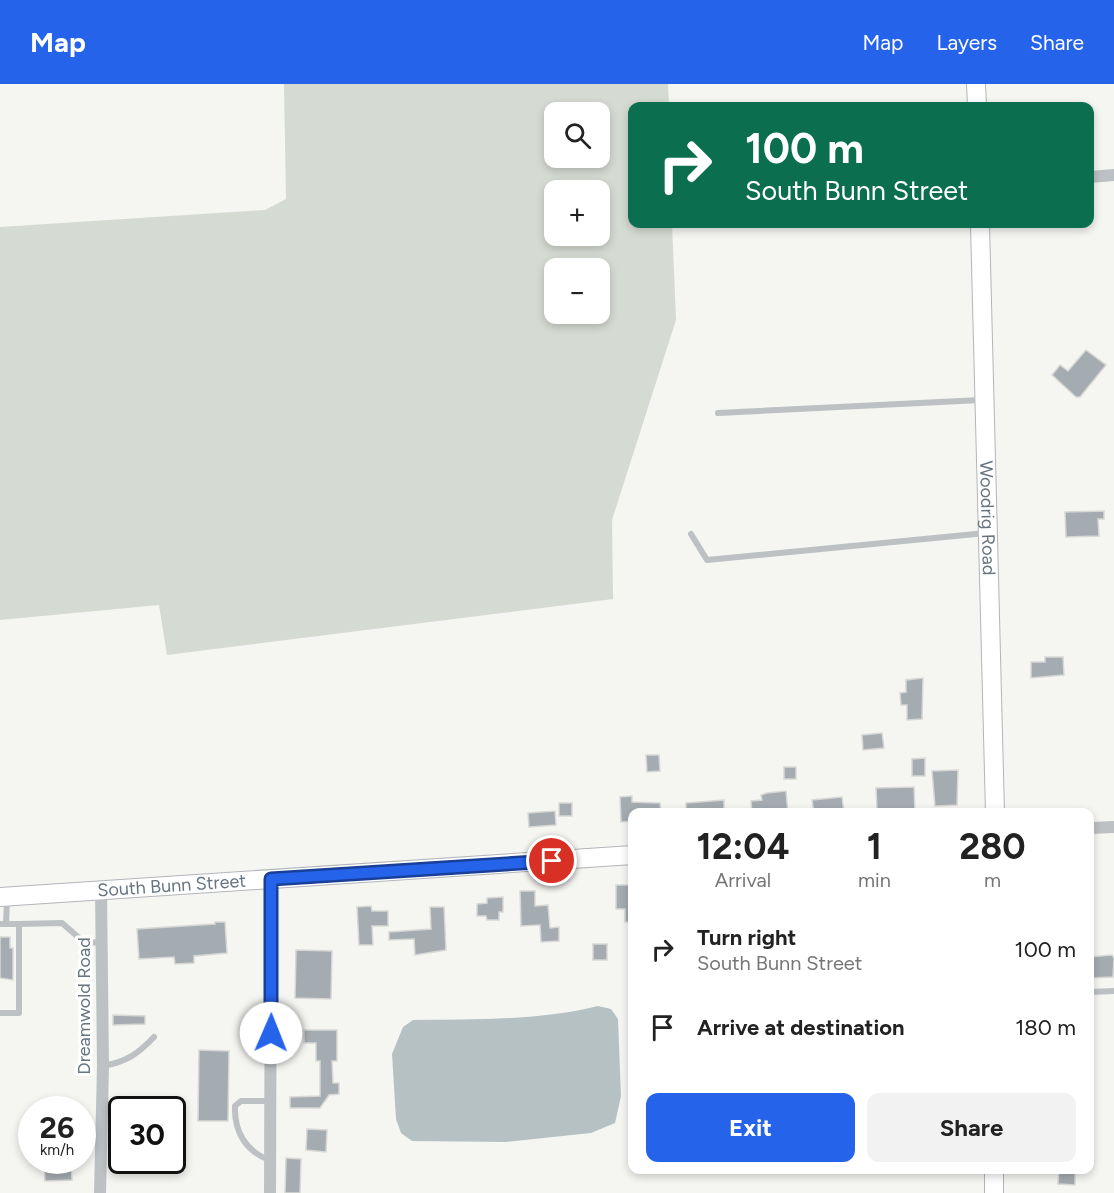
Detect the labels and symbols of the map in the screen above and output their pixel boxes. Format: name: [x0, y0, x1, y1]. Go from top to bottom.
street label: Woodrig Road: [975, 460, 1000, 576]
pin: [526, 835, 577, 886]
street label: South Bunn Street: [97, 870, 247, 902]
street label: Dreamwold Road: [73, 937, 95, 1075]
position arrow: [239, 1001, 303, 1065]
speed limit sign: 30: [108, 1096, 186, 1174]

